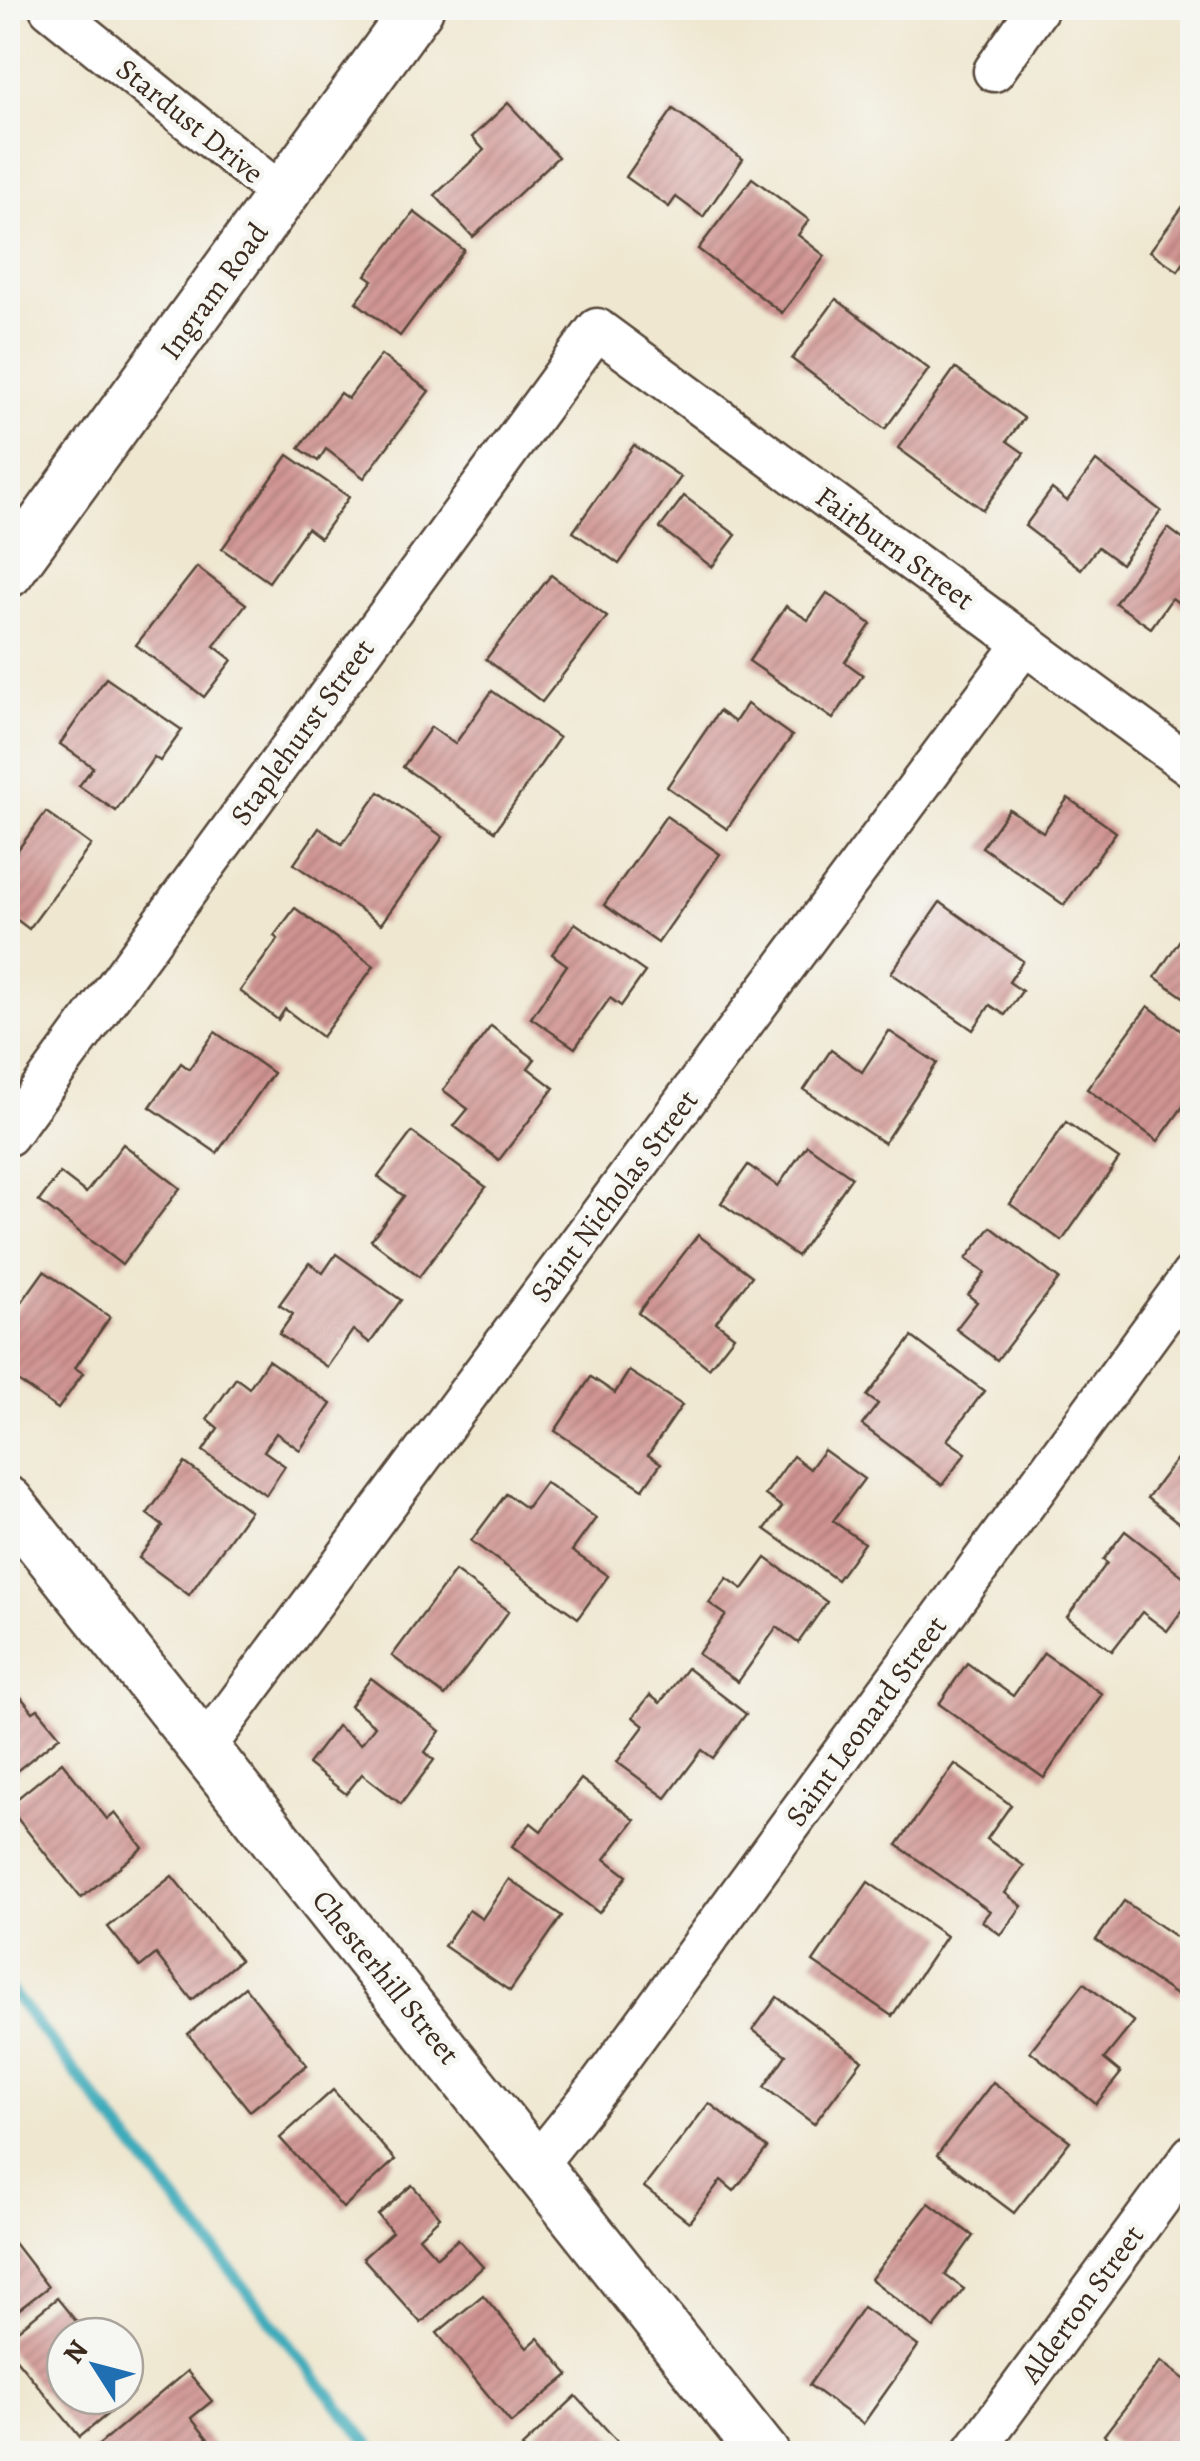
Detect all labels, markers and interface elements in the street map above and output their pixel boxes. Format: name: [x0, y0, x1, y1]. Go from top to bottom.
street label: Stardust Drive: [108, 49, 272, 193]
street label: Ingram Road: [151, 214, 278, 368]
street label: Fairburn Street: [808, 477, 983, 619]
street label: Staplehurst Street: [221, 630, 383, 833]
street label: Saint Nicholas Street: [521, 1081, 707, 1310]
street label: Saint Leonard Street: [776, 1608, 956, 1834]
street label: Chesterhill Street: [303, 1881, 469, 2073]
street label: Alderton Street: [1010, 2217, 1153, 2392]
north arrow: [45, 2316, 145, 2416]
text: N: [54, 2332, 97, 2371]

